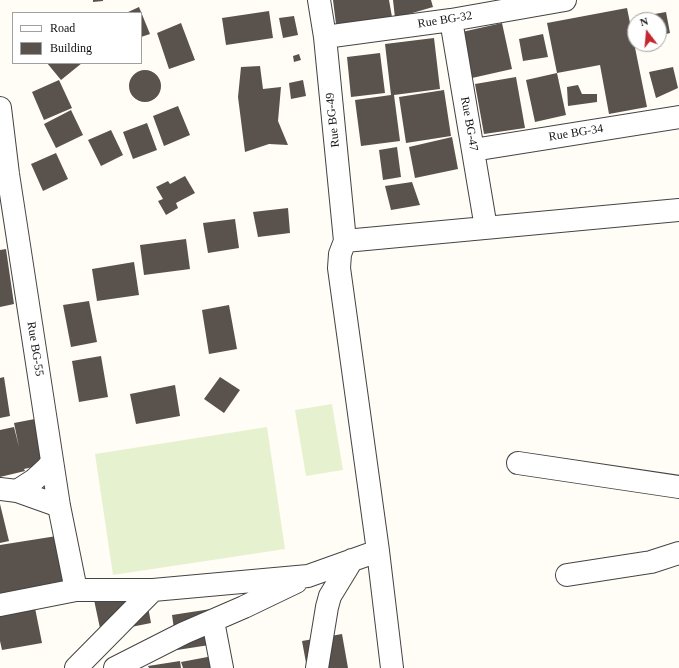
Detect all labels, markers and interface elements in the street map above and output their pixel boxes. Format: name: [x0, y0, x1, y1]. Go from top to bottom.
street label: Rue BG-32: [417, 9, 473, 31]
legend: [12, 12, 142, 64]
north arrow: [627, 12, 667, 52]
text: N: [638, 15, 649, 28]
text: Road: [50, 21, 75, 35]
text: Building: [50, 41, 92, 55]
street label: Rue BG-49: [323, 92, 343, 148]
street label: Rue BG-47: [457, 96, 481, 152]
street label: Rue BG-34: [548, 122, 604, 144]
street label: Rue BG-55: [24, 321, 46, 377]

